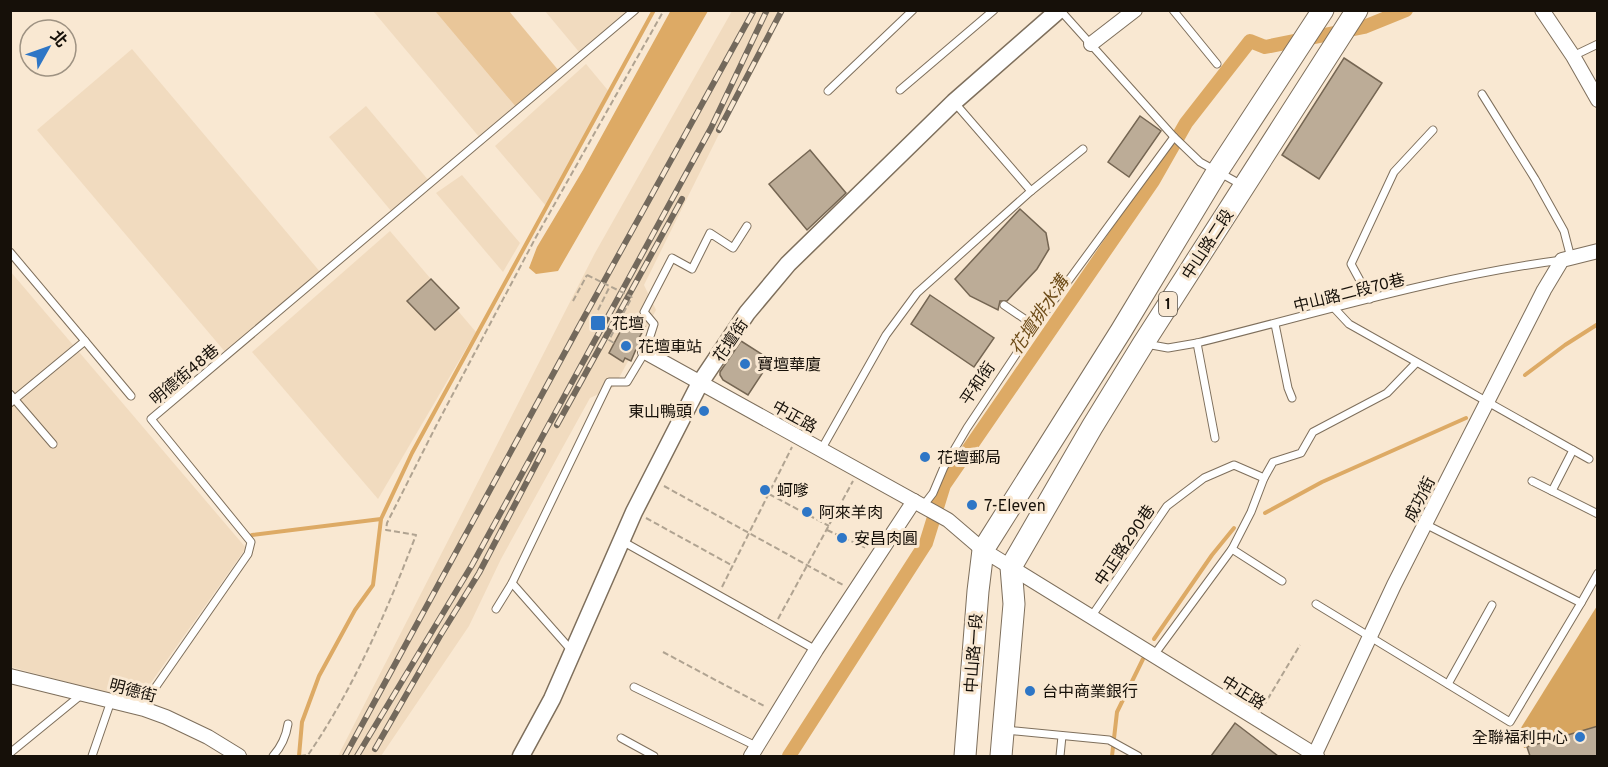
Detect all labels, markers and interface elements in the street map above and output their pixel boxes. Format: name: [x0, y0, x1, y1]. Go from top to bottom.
north arrow: [18, 18, 78, 78]
text: 北: [45, 27, 71, 52]
street label: 中山路二段: [1179, 206, 1239, 284]
water label: 花壇排水溝: [1006, 270, 1077, 360]
street label: 中山路二段70巷: [1292, 270, 1407, 317]
road number: 1: [1159, 292, 1177, 316]
marker: 花壇: [589, 314, 607, 332]
place label: 花壇: [612, 315, 644, 335]
street label: 花壇街: [710, 316, 753, 367]
place label: 花壇車站: [638, 338, 702, 358]
marker: 花壇車站: [619, 339, 633, 353]
street label: 明德街48巷: [147, 341, 224, 410]
place label: 寶壇華廈: [757, 355, 821, 376]
marker: 寶壇華廈: [738, 357, 752, 371]
street label: 平和街: [957, 359, 1000, 410]
street label: 中正路: [768, 397, 820, 438]
place label: 東山鴨頭: [628, 403, 692, 423]
marker: 東山鴨頭: [697, 404, 711, 418]
place label: 花壇郵局: [937, 449, 1001, 469]
marker: 花壇郵局: [918, 450, 932, 464]
street label: 成功街: [1401, 474, 1441, 526]
place label: 蚵嗲: [777, 482, 809, 502]
marker: 蚵嗲: [758, 483, 772, 497]
place label: 7-Eleven: [984, 497, 1046, 517]
marker: 7-Eleven: [965, 498, 979, 512]
street label: 中正路290巷: [1091, 502, 1160, 590]
place label: 阿來羊肉: [819, 504, 883, 524]
marker: 阿來羊肉: [800, 505, 814, 519]
place label: 安昌肉圓: [854, 530, 918, 550]
marker: 安昌肉圓: [835, 531, 849, 545]
street label: 中山路一段: [962, 613, 988, 694]
street label: 中正路: [1217, 672, 1269, 715]
street label: 明德街: [107, 676, 158, 708]
place label: 台中商業銀行: [1042, 683, 1138, 703]
marker: 台中商業銀行: [1023, 684, 1037, 698]
place label: 全聯福利中心: [1472, 729, 1568, 749]
marker: 全聯福利中心: [1573, 730, 1587, 744]

